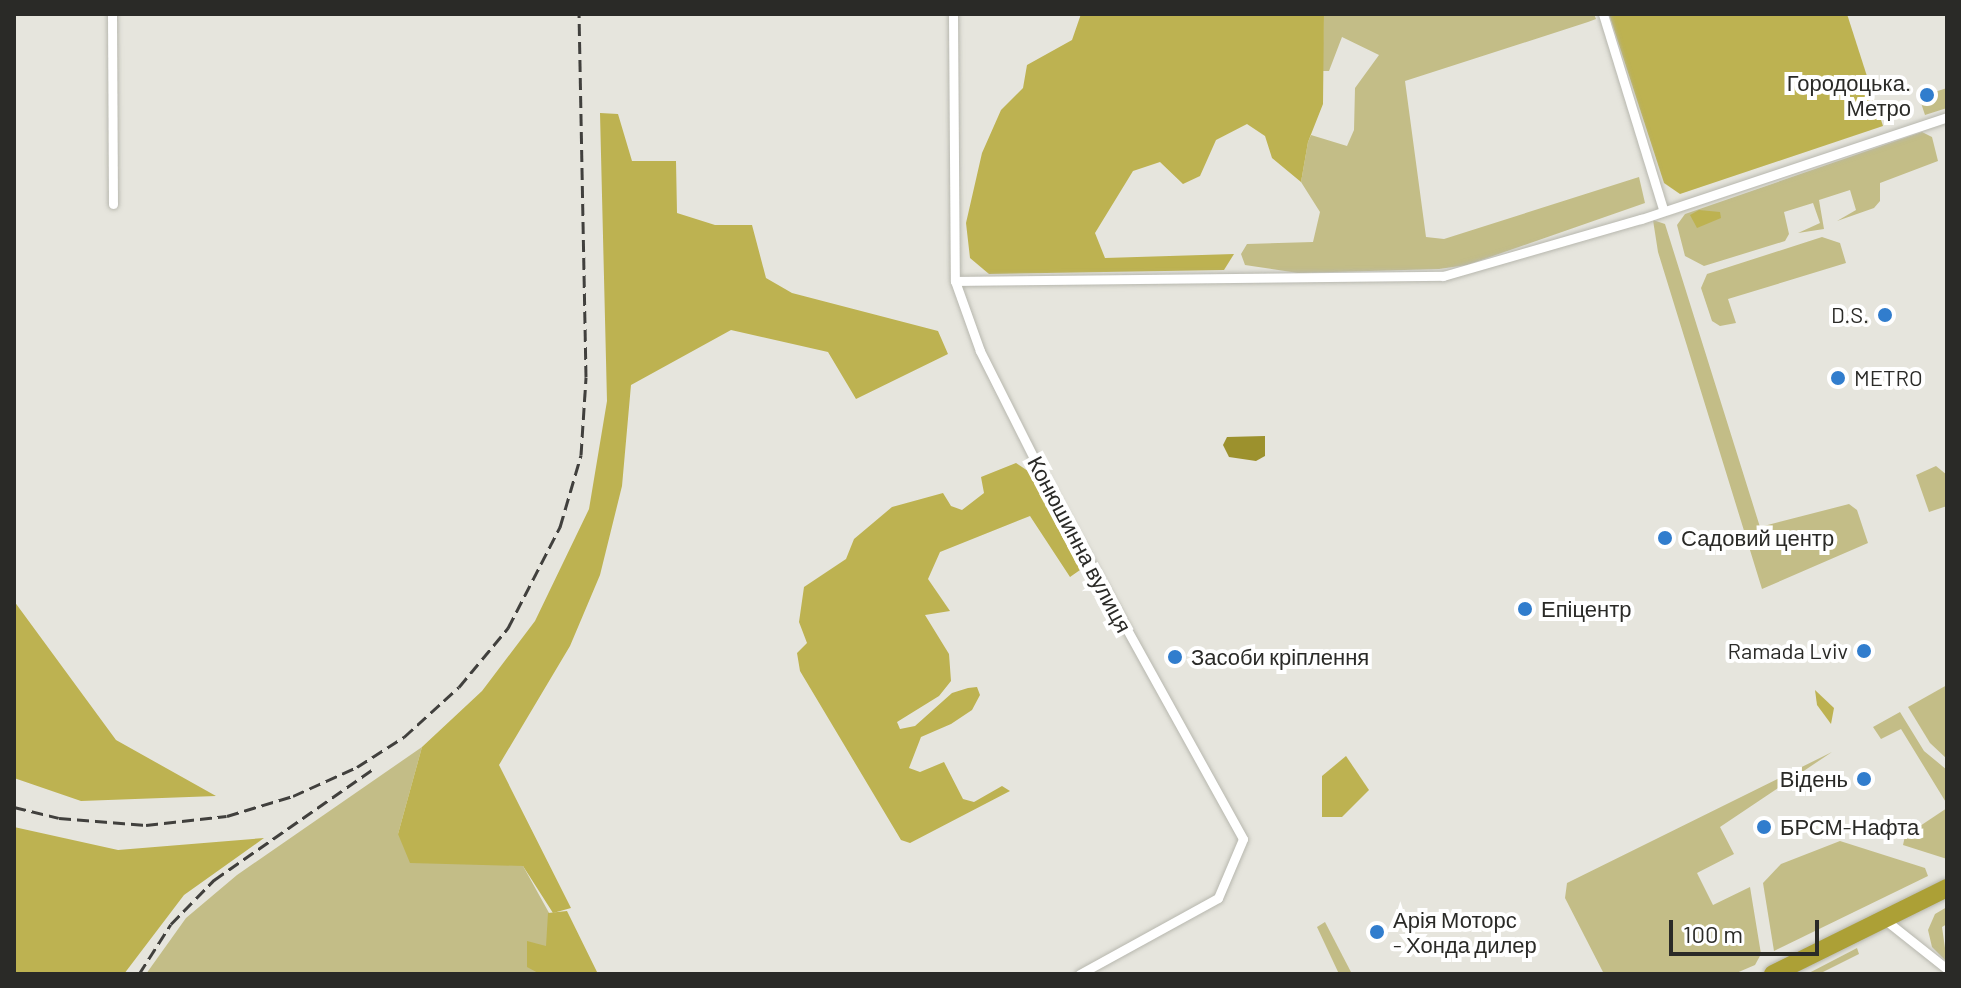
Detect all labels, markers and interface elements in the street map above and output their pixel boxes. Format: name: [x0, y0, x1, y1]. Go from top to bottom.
place label: Городоцька. Метро: [1787, 69, 1911, 120]
marker: Городоцька. Метро: [1918, 86, 1936, 104]
place label: D.S.: [1831, 302, 1869, 328]
marker: D.S.: [1876, 306, 1894, 324]
place label: METRO: [1854, 365, 1923, 391]
marker: METRO: [1829, 369, 1847, 387]
street label: Конюшинна вулиця: [1022, 451, 1138, 637]
place label: Садовий центр: [1681, 525, 1834, 551]
marker: Садовий центр: [1656, 529, 1674, 547]
place label: Епіцентр: [1541, 596, 1632, 622]
marker: Епіцентр: [1516, 600, 1534, 618]
place label: Ramada Lviv: [1727, 638, 1848, 664]
marker: Ramada Lviv: [1855, 642, 1873, 660]
place label: Засоби кріплення: [1191, 644, 1369, 670]
marker: Засоби кріплення: [1166, 648, 1184, 666]
place label: Відень: [1780, 766, 1848, 792]
marker: Відень: [1855, 770, 1873, 788]
place label: БРСМ-Нафта: [1780, 814, 1919, 840]
marker: БРСМ-Нафта: [1755, 818, 1773, 836]
scale bar: [1673, 904, 1823, 954]
place label: Арія Моторс - Хонда дилер: [1393, 906, 1537, 958]
text: 100 m: [1683, 919, 1743, 948]
marker: Арія Моторс - Хонда дилер: [1368, 923, 1386, 941]

